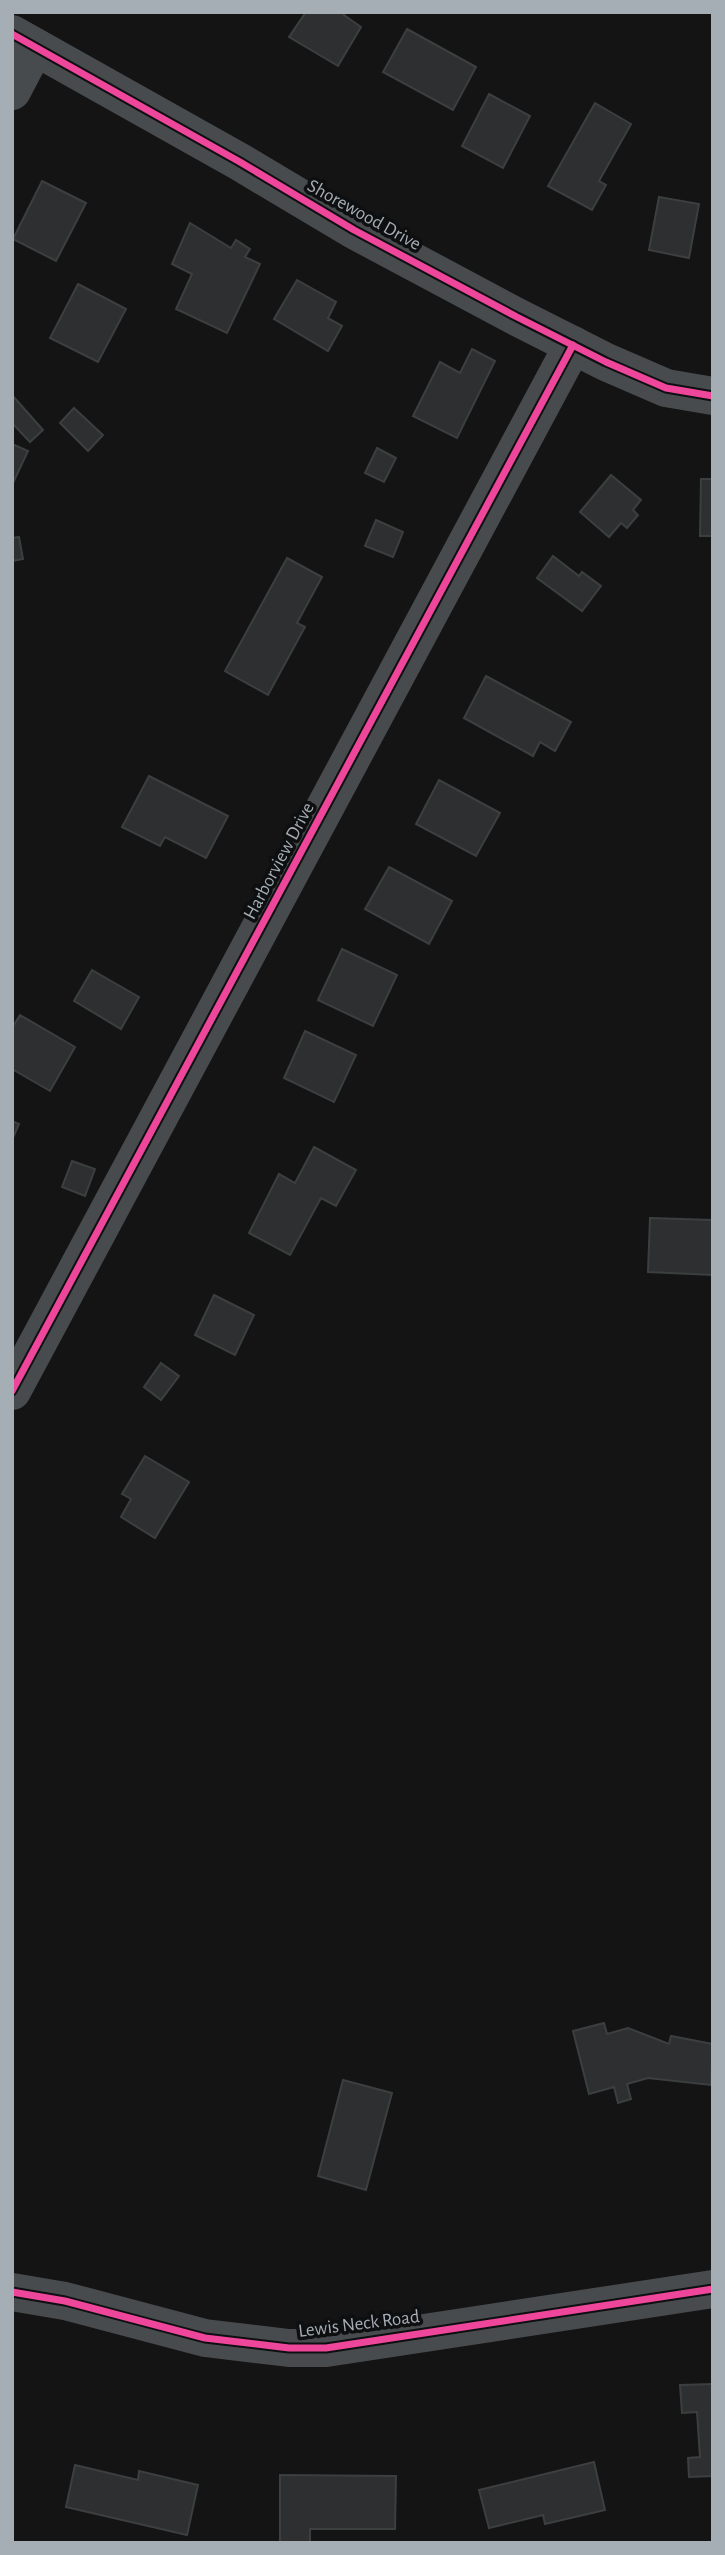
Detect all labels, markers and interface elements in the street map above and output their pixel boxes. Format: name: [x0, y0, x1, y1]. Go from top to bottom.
street label: Shorewood Drive: [304, 176, 424, 254]
street label: Harborview Drive: [240, 799, 318, 923]
street label: Lewis Neck Road: [297, 2307, 421, 2341]

